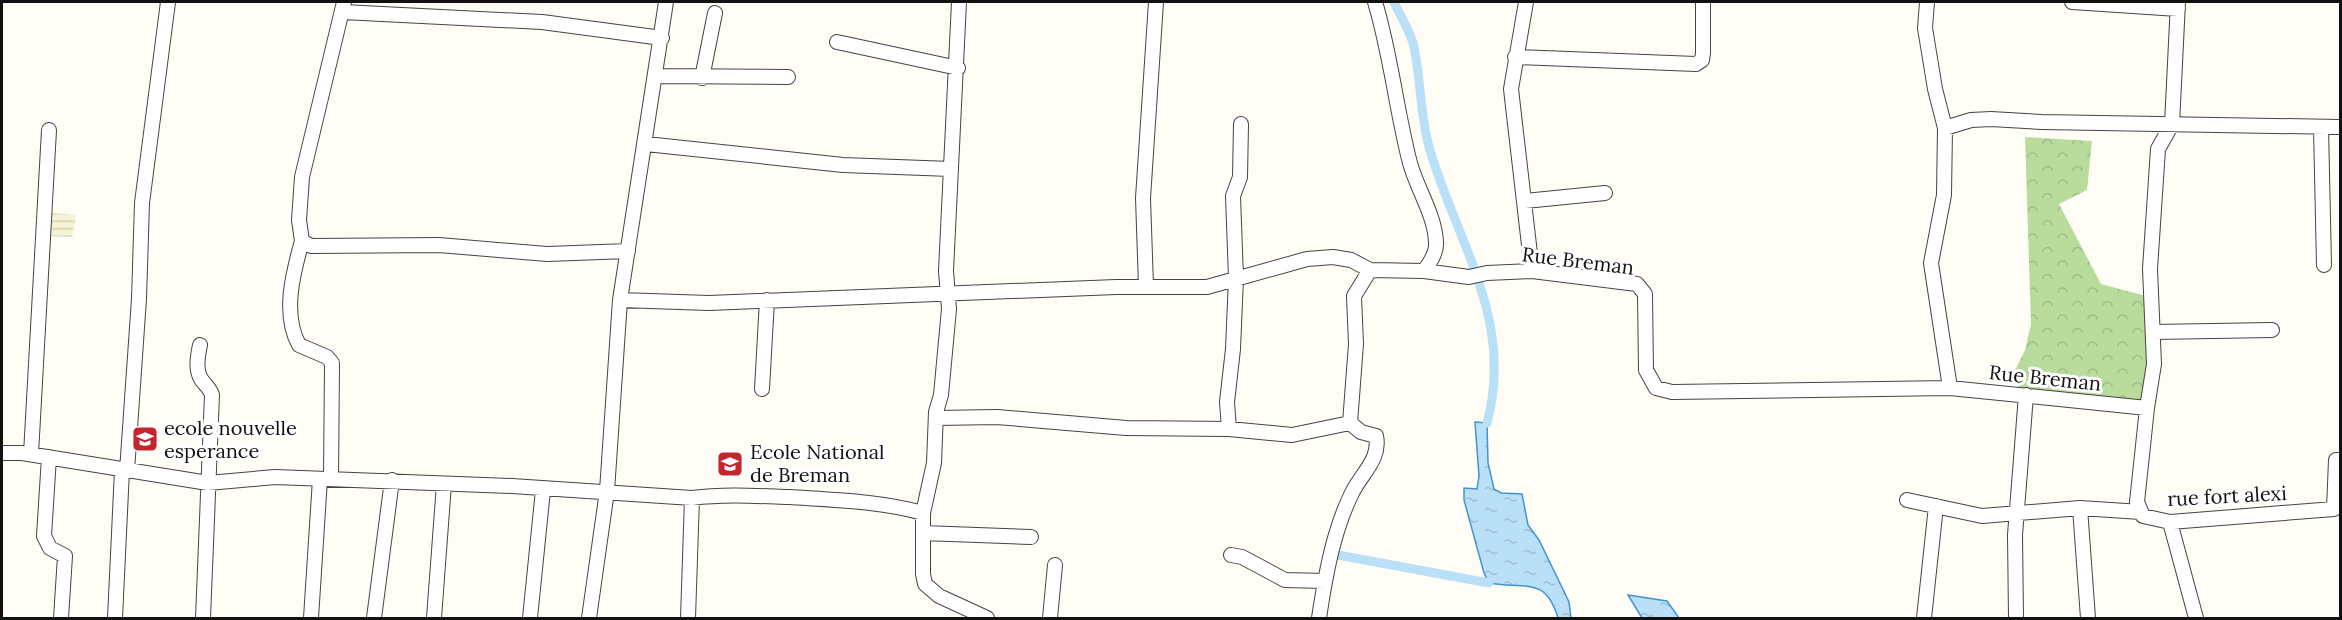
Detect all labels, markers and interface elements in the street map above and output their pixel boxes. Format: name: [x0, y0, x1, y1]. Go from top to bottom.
street label: Rue Breman: [1521, 241, 1635, 280]
street label: Rue Breman: [1988, 359, 2102, 396]
place label: ecole nouvelle esperance: [164, 415, 297, 463]
school or university icon: ecole nouvelle esperance: [130, 424, 160, 454]
place label: Ecole National de Breman: [750, 439, 885, 487]
school or university icon: Ecole National de Breman: [715, 449, 745, 479]
street label: rue fort alexi: [2167, 480, 2287, 511]

